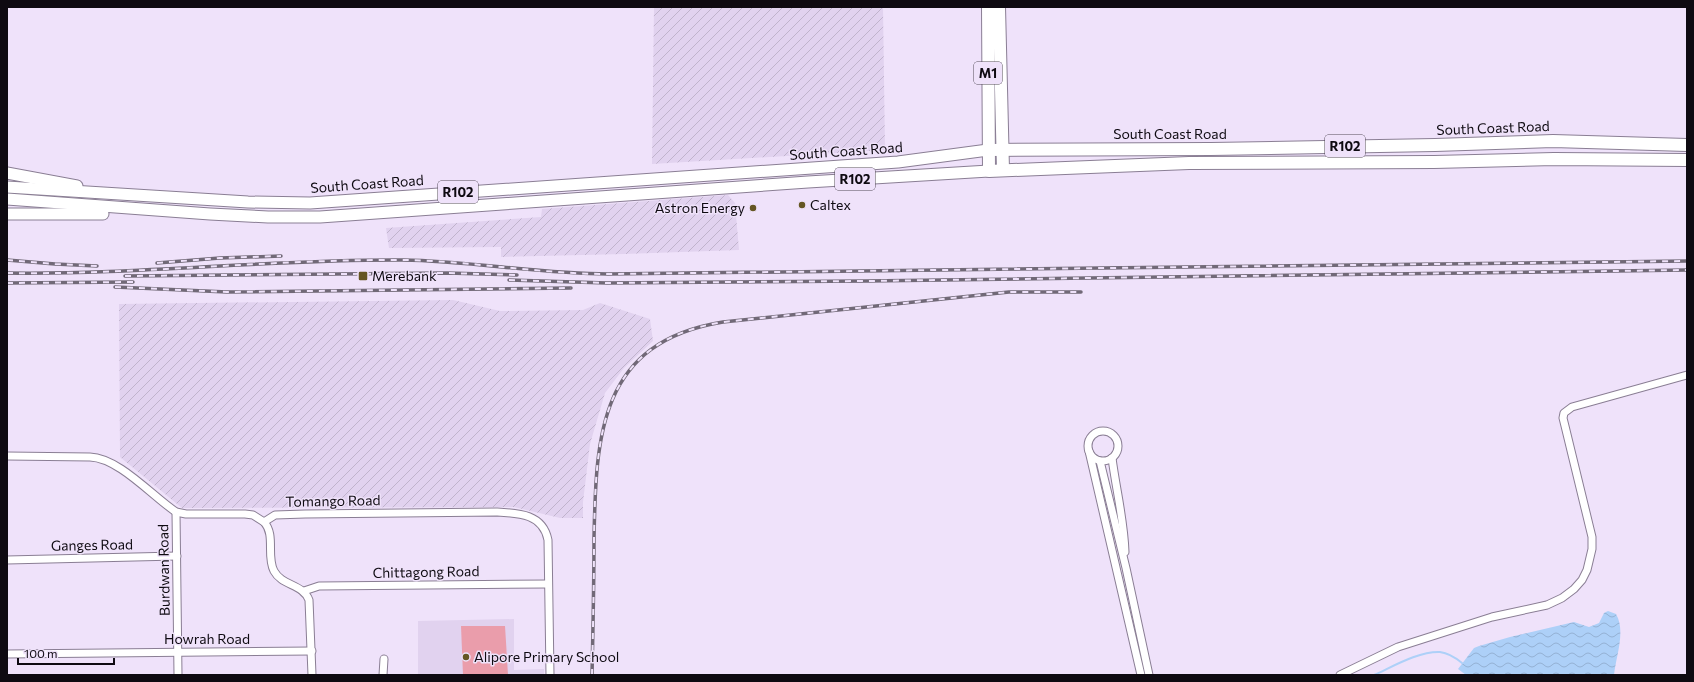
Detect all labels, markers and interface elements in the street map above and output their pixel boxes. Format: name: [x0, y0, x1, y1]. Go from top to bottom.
road number: M1: [974, 62, 1002, 84]
street label: South Coast Road: [1436, 117, 1550, 138]
street label: South Coast Road: [1113, 125, 1227, 142]
road number: R102: [1325, 135, 1365, 157]
street label: South Coast Road: [789, 138, 903, 163]
road number: R102: [835, 168, 875, 190]
street label: South Coast Road: [310, 171, 424, 196]
road number: R102: [438, 181, 478, 203]
place label: Caltex: [810, 196, 851, 213]
place label: Astron Energy: [655, 199, 745, 216]
marker: Caltex: [797, 200, 807, 210]
marker: Astron Energy: [748, 203, 758, 213]
place label: Merebank: [372, 267, 437, 284]
marker: Merebank: [357, 270, 369, 282]
street label: Tomango Road: [285, 491, 381, 510]
street label: Burdwan Road: [154, 524, 173, 616]
street label: Ganges Road: [51, 535, 133, 554]
street label: Chittagong Road: [372, 562, 480, 581]
street label: Howrah Road: [164, 630, 250, 647]
scale bar: [18, 640, 114, 666]
text: 100 m: [24, 646, 58, 660]
place label: Alipore Primary School: [474, 648, 619, 665]
marker: Alipore Primary School: [461, 652, 471, 662]

